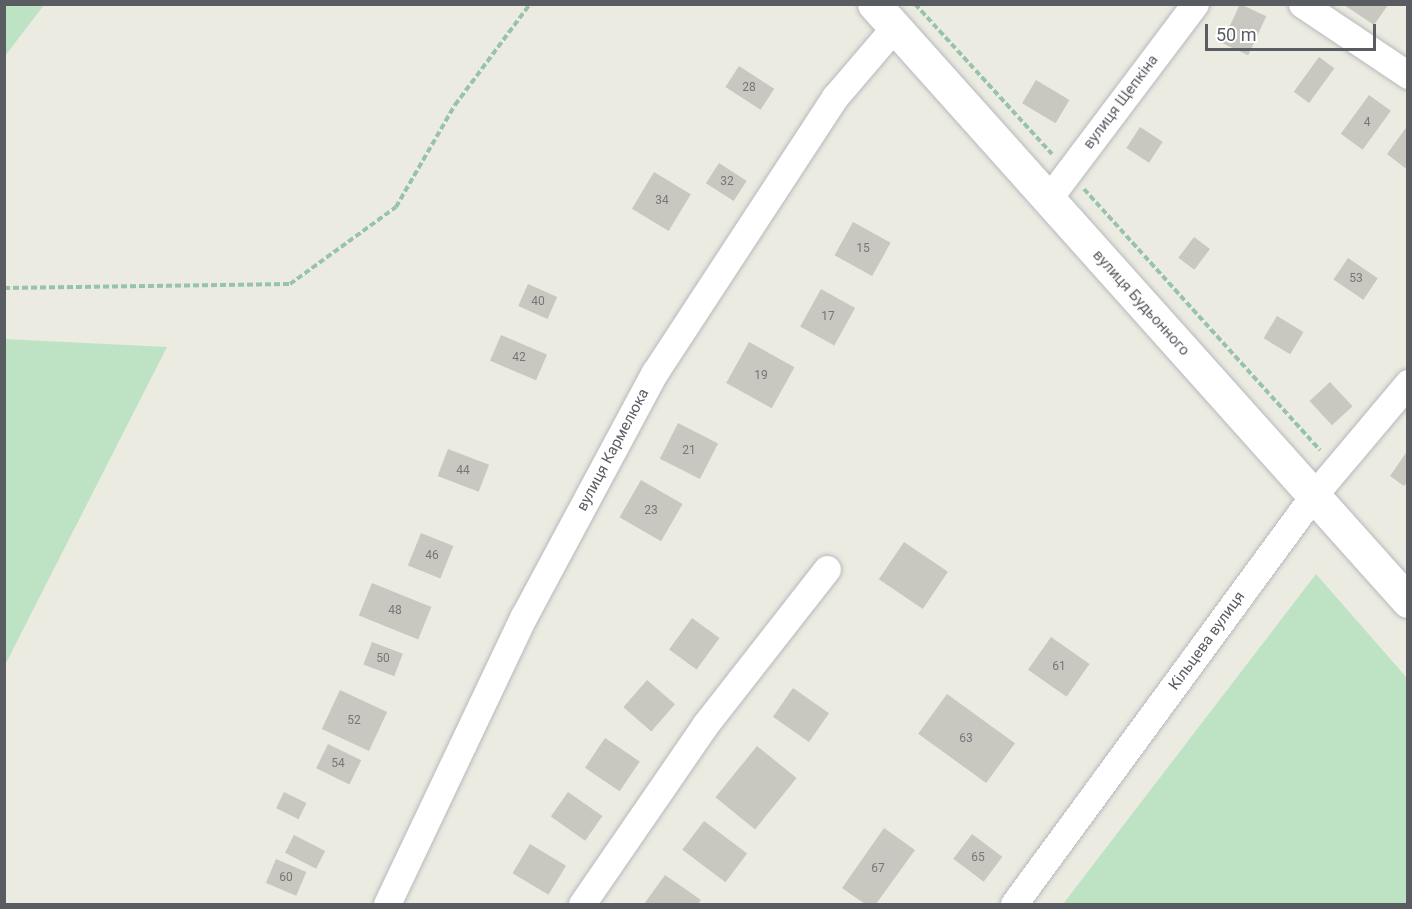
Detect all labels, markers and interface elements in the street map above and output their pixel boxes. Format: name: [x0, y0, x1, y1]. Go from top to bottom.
scale bar: [1208, 12, 1379, 50]
text: 50 m: [1216, 24, 1256, 45]
street label: вулиця Щепкіна: [1080, 51, 1162, 153]
house number: 28: [742, 81, 756, 95]
house number: 4: [1364, 116, 1370, 130]
house number: 32: [720, 175, 734, 189]
house number: 34: [655, 194, 669, 208]
house number: 15: [856, 242, 870, 256]
street label: вулиця Будьонного: [1089, 246, 1193, 360]
house number: 53: [1349, 272, 1363, 286]
house number: 40: [531, 295, 545, 309]
house number: 17: [821, 310, 835, 324]
house number: 42: [512, 351, 526, 365]
house number: 19: [754, 369, 768, 383]
street label: вулиця Кармелюка: [573, 386, 653, 514]
house number: 21: [682, 444, 696, 458]
house number: 44: [456, 464, 470, 478]
house number: 23: [644, 504, 658, 518]
house number: 46: [425, 549, 439, 563]
street label: Кільцева вулиця: [1165, 588, 1249, 694]
house number: 48: [388, 604, 402, 618]
house number: 50: [376, 652, 390, 666]
house number: 61: [1052, 660, 1066, 674]
house number: 52: [347, 714, 361, 728]
house number: 63: [959, 732, 973, 746]
house number: 54: [331, 757, 345, 771]
house number: 65: [971, 851, 985, 865]
house number: 67: [871, 862, 885, 876]
house number: 60: [279, 871, 293, 885]

